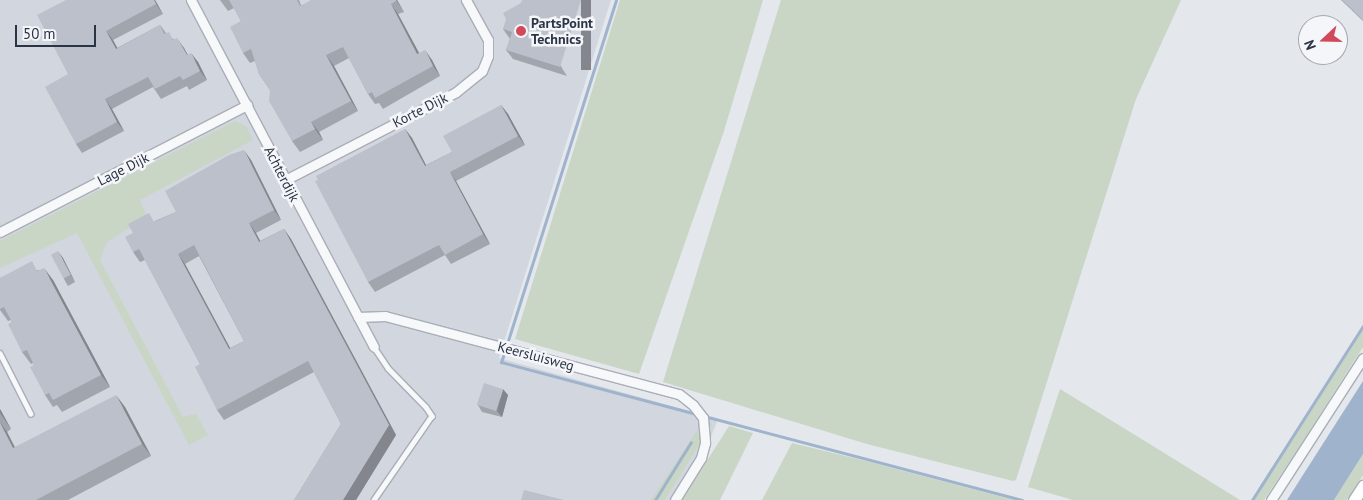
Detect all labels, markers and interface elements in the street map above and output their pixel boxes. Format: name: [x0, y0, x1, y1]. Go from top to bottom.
scale bar: [18, 15, 99, 47]
place label: PartsPoint Technics: [531, 15, 593, 48]
north arrow: [1298, 15, 1348, 65]
text: 50 m: [23, 24, 56, 43]
marker: PartsPoint Technics: [515, 25, 527, 37]
text: N: [1300, 38, 1320, 53]
street label: Korte Dijk: [390, 89, 450, 131]
street label: Achterdijk: [261, 143, 303, 205]
street label: Lage Dijk: [94, 149, 152, 189]
street label: Keersluisweg: [496, 338, 576, 374]

